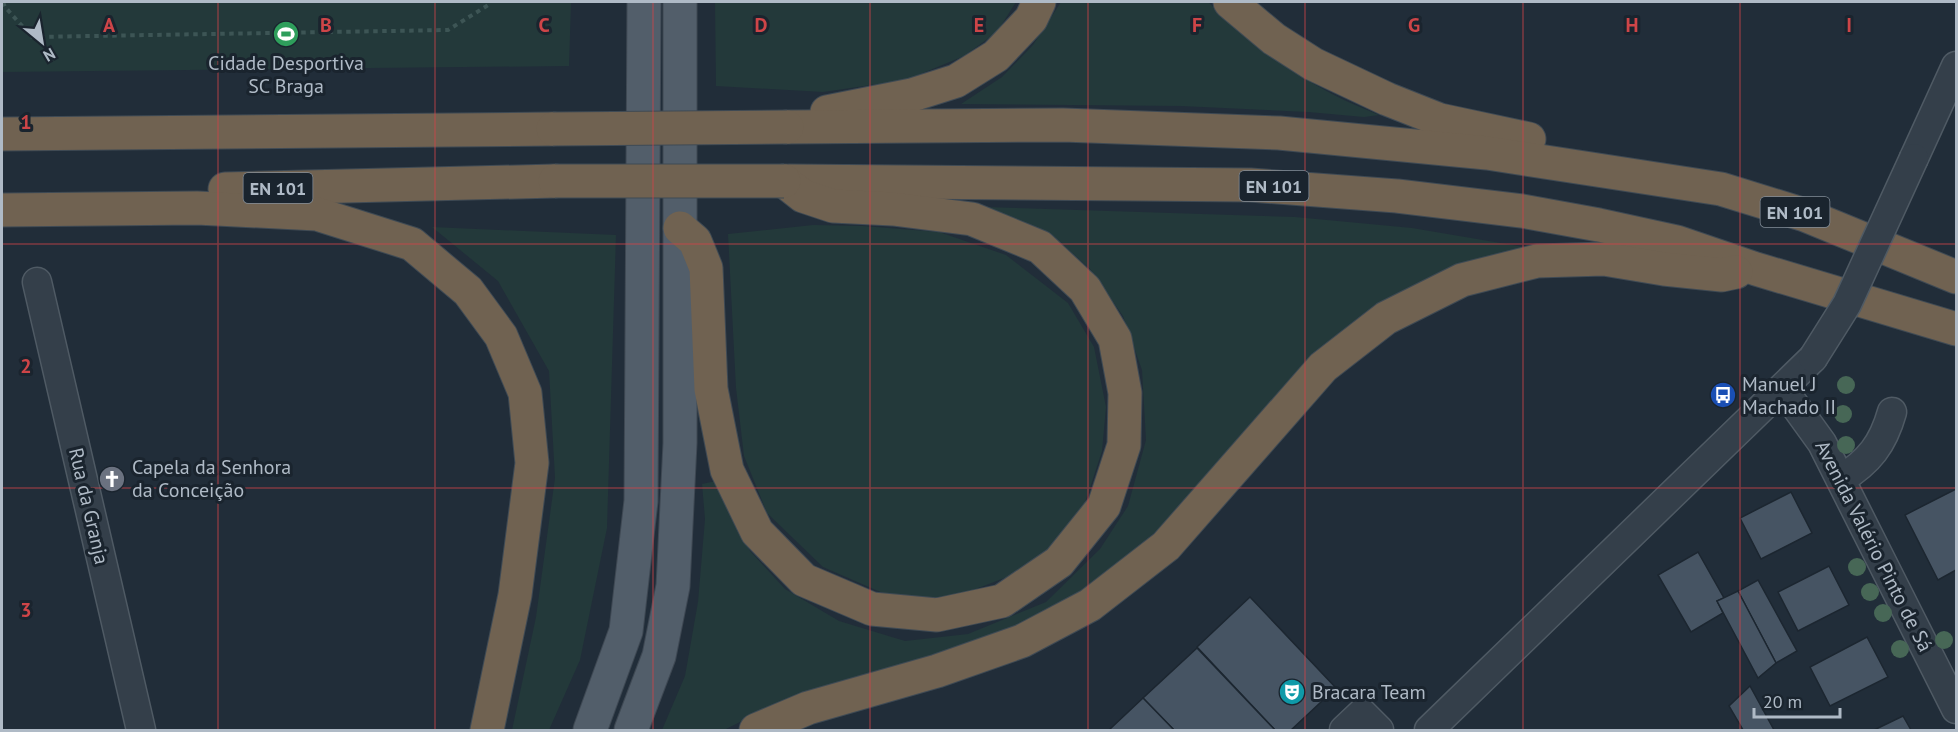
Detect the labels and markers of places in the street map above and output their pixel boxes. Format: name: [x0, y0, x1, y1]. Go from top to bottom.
sports icon: Cidade Desportiva SC Braga: [271, 19, 301, 49]
place label: Cidade Desportiva SC Braga: [208, 50, 364, 99]
place label: Manuel J Machado II: [1742, 371, 1836, 420]
bus stop icon: Manuel J Machado II: [1708, 380, 1738, 410]
place label: Capela da Senhora da Conceição: [132, 454, 291, 503]
church icon: Capela da Senhora da Conceição: [97, 464, 127, 494]
theatre icon: Bracara Team: [1277, 677, 1307, 707]
place label: Bracara Team: [1312, 679, 1426, 705]

